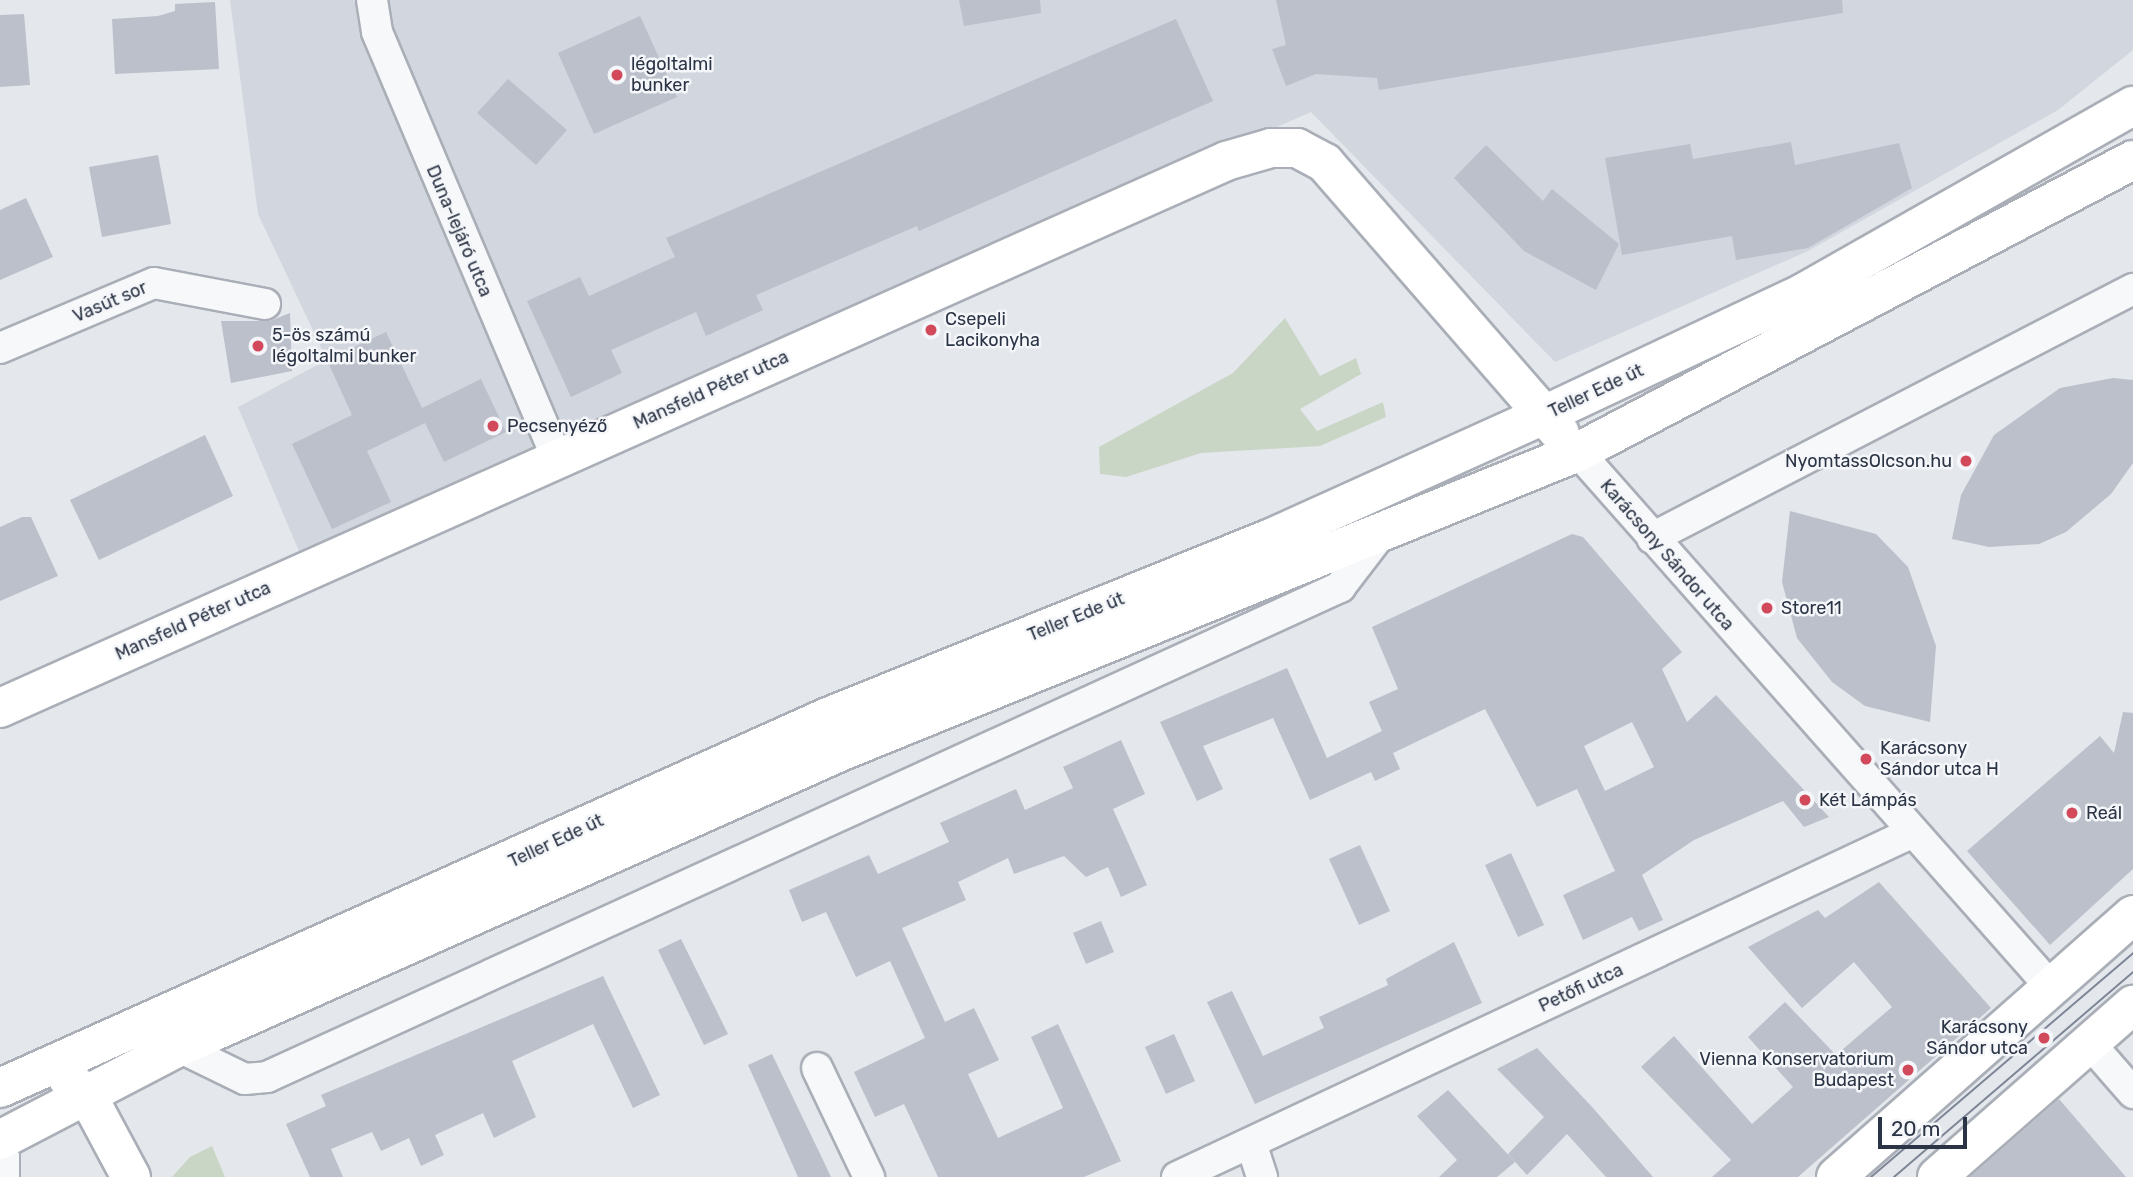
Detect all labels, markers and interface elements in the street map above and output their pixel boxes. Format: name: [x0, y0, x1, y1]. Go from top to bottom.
place label: légoltalmi bunker: [631, 54, 713, 96]
marker: légoltalmi bunker: [609, 67, 625, 83]
street label: Duna-lejáró utca: [422, 162, 496, 300]
street label: Vasút sor: [70, 277, 150, 327]
place label: Csepeli Lacikonyha: [945, 309, 1040, 352]
marker: Csepeli Lacikonyha: [923, 322, 939, 338]
place label: 5-ös számú légoltalmi bunker: [272, 325, 416, 368]
marker: 5-ös számú légoltalmi bunker: [250, 338, 266, 354]
street label: Mansfeld Péter utca: [630, 346, 792, 434]
street label: Teller Ede út: [1545, 360, 1647, 422]
place label: Pecsenyéző: [507, 415, 607, 437]
marker: Pecsenyéző: [485, 418, 501, 434]
place label: NyomtassOlcson.hu: [1785, 450, 1952, 472]
marker: NyomtassOlcson.hu: [1958, 453, 1974, 469]
street label: Karácsony Sándor utca: [1595, 475, 1739, 635]
street label: Mansfeld Péter utca: [112, 577, 274, 665]
street label: Teller Ede út: [1024, 588, 1128, 646]
place label: Store11: [1781, 597, 1842, 619]
marker: Store11: [1759, 600, 1775, 616]
place label: Karácsony Sándor utca H: [1880, 738, 1999, 780]
marker: Karácsony Sándor utca H: [1858, 751, 1874, 767]
place label: Két Lámpás: [1819, 789, 1917, 811]
marker: Két Lámpás: [1797, 792, 1813, 808]
place label: Reál: [2086, 802, 2122, 824]
marker: Reál: [2064, 805, 2080, 821]
street label: Teller Ede út: [505, 810, 607, 872]
street label: Petőfi utca: [1535, 959, 1627, 1017]
place label: Karácsony Sándor utca: [1926, 1017, 2028, 1060]
marker: Karácsony Sándor utca: [2034, 1028, 2054, 1048]
place label: Vienna Konservatorium Budapest: [1699, 1049, 1894, 1092]
marker: Vienna Konservatorium Budapest: [1900, 1062, 1916, 1078]
scale bar: [1881, 1104, 1970, 1148]
text: 20 m: [1891, 1116, 1940, 1141]

